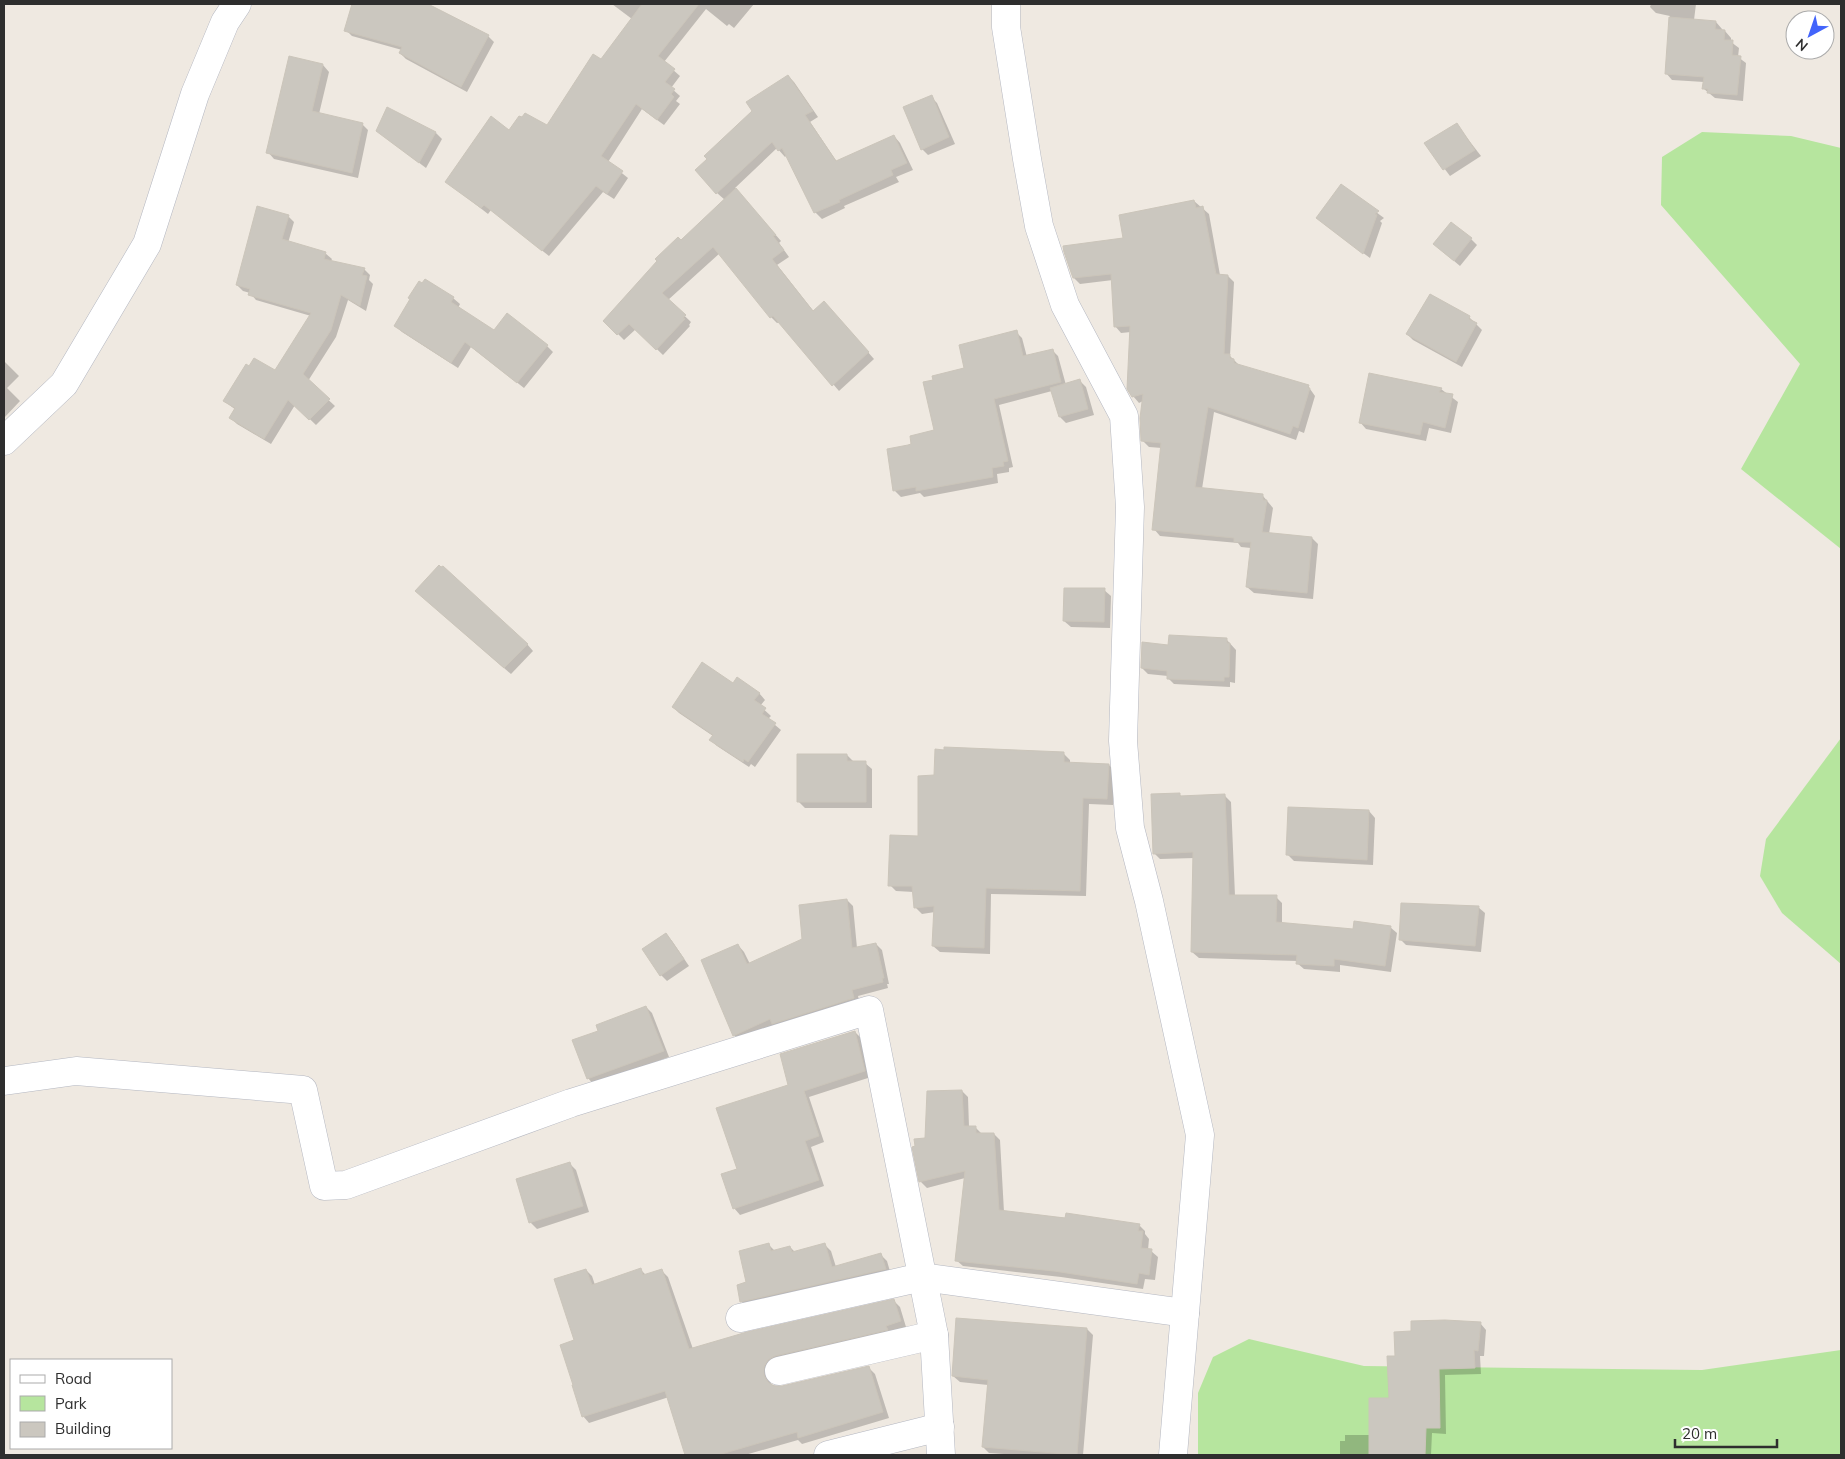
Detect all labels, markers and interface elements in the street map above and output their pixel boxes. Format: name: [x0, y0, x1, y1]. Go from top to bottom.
north arrow: [1785, 10, 1835, 60]
text: N: [1792, 35, 1811, 55]
legend: [10, 1359, 172, 1449]
text: Road: [55, 1369, 92, 1388]
text: Park: [55, 1394, 87, 1413]
scale bar: [1675, 1416, 1778, 1448]
text: Building: [55, 1419, 111, 1438]
text: 20 m: [1682, 1424, 1717, 1443]

